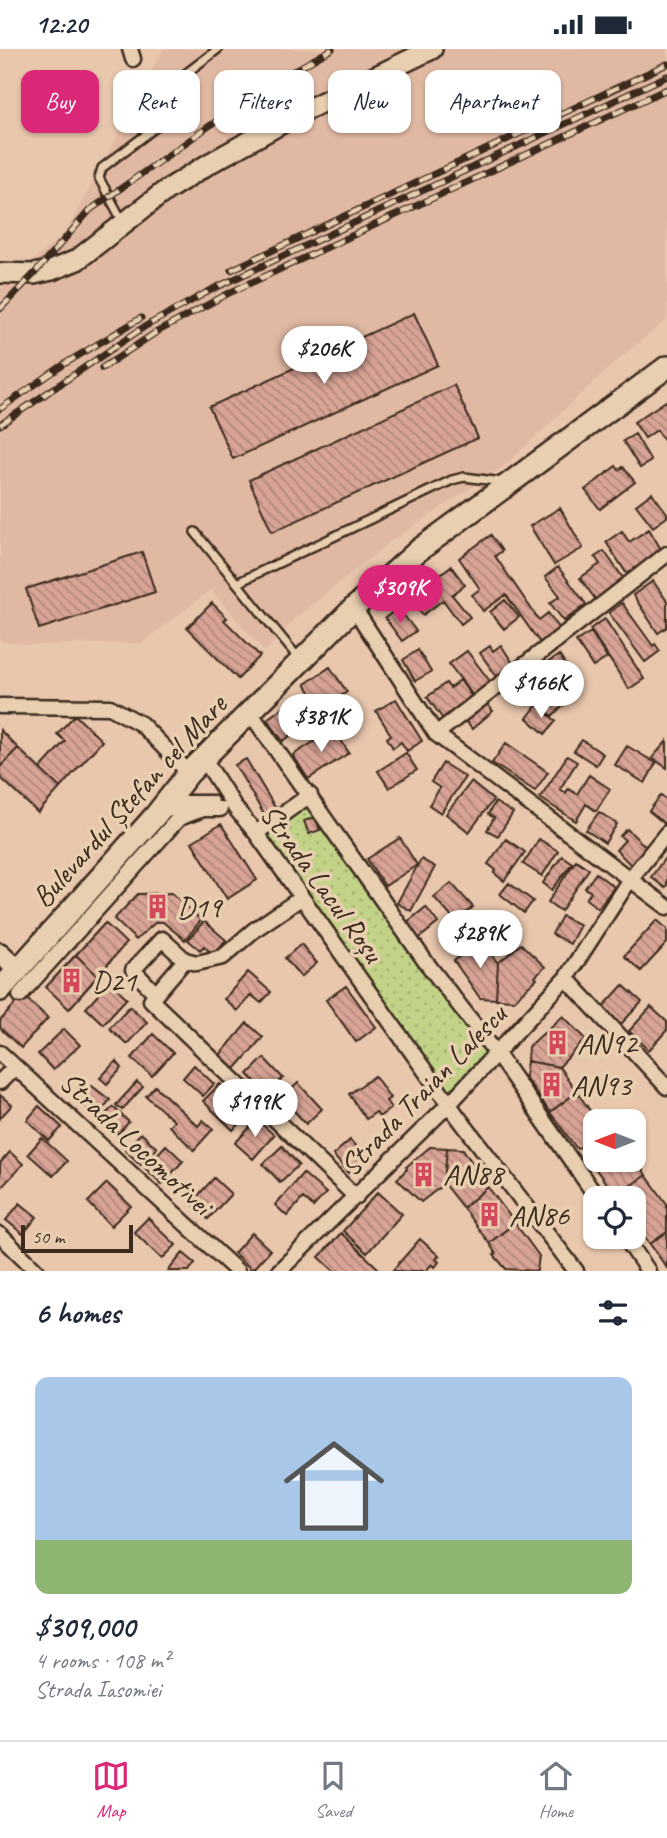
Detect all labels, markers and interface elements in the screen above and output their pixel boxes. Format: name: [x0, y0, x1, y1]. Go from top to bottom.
text: 12:20: [35, 8, 87, 41]
chip: Buy: [21, 70, 99, 133]
chip: Rent: [113, 70, 200, 133]
chip: Filters: [214, 70, 314, 133]
chip: New: [328, 70, 411, 133]
chip: Apartment: [425, 70, 561, 133]
pin: $206K: [275, 327, 373, 386]
text: $206K: [297, 334, 351, 363]
pin: $309K: [351, 565, 449, 625]
text: $309K: [374, 573, 426, 602]
pin: $166K: [492, 661, 590, 720]
text: $166K: [514, 668, 568, 697]
street label: Bulevardul Ștefan cel Mare: [23, 685, 236, 915]
pin: $381K: [272, 695, 370, 754]
text: $381K: [294, 702, 348, 731]
street label: Strada Lacul Roșu: [252, 797, 393, 971]
place label: D19: [177, 888, 224, 926]
building icon: D19: [143, 893, 171, 921]
pin: $289K: [431, 911, 529, 970]
text: $289K: [454, 918, 506, 947]
place label: D21: [92, 962, 138, 1000]
building icon: D21: [58, 967, 86, 995]
street label: Strada Traian Lalescu: [331, 995, 516, 1184]
place label: AN92: [577, 1024, 640, 1062]
building icon: AN92: [543, 1029, 571, 1057]
street label: Strada Locomotivei: [52, 1063, 223, 1226]
place label: AN93: [571, 1066, 634, 1104]
building icon: AN93: [537, 1071, 565, 1099]
pin: $199K: [206, 1079, 304, 1139]
text: $199K: [229, 1087, 281, 1116]
north arrow: [583, 1109, 646, 1173]
map controls: [583, 1109, 646, 1249]
place label: AN88: [443, 1155, 506, 1193]
building icon: AN88: [409, 1160, 437, 1188]
button: locate: [583, 1186, 646, 1249]
place label: AN86: [509, 1196, 571, 1234]
building icon: AN86: [475, 1201, 503, 1229]
scale bar: [21, 1222, 133, 1254]
text: 50 m: [32, 1225, 64, 1249]
text: 6 homes: [35, 1294, 120, 1332]
icon: filters: [594, 1294, 632, 1332]
icon: home: [271, 1423, 397, 1549]
text: $309,000: [35, 1608, 135, 1646]
text: 4 rooms · 108 m²: [35, 1646, 170, 1675]
text: Strada Iasomiei: [35, 1675, 161, 1704]
tab: Map: [92, 1757, 130, 1823]
tab: Saved: [314, 1757, 352, 1823]
tab: Home: [537, 1757, 575, 1823]

